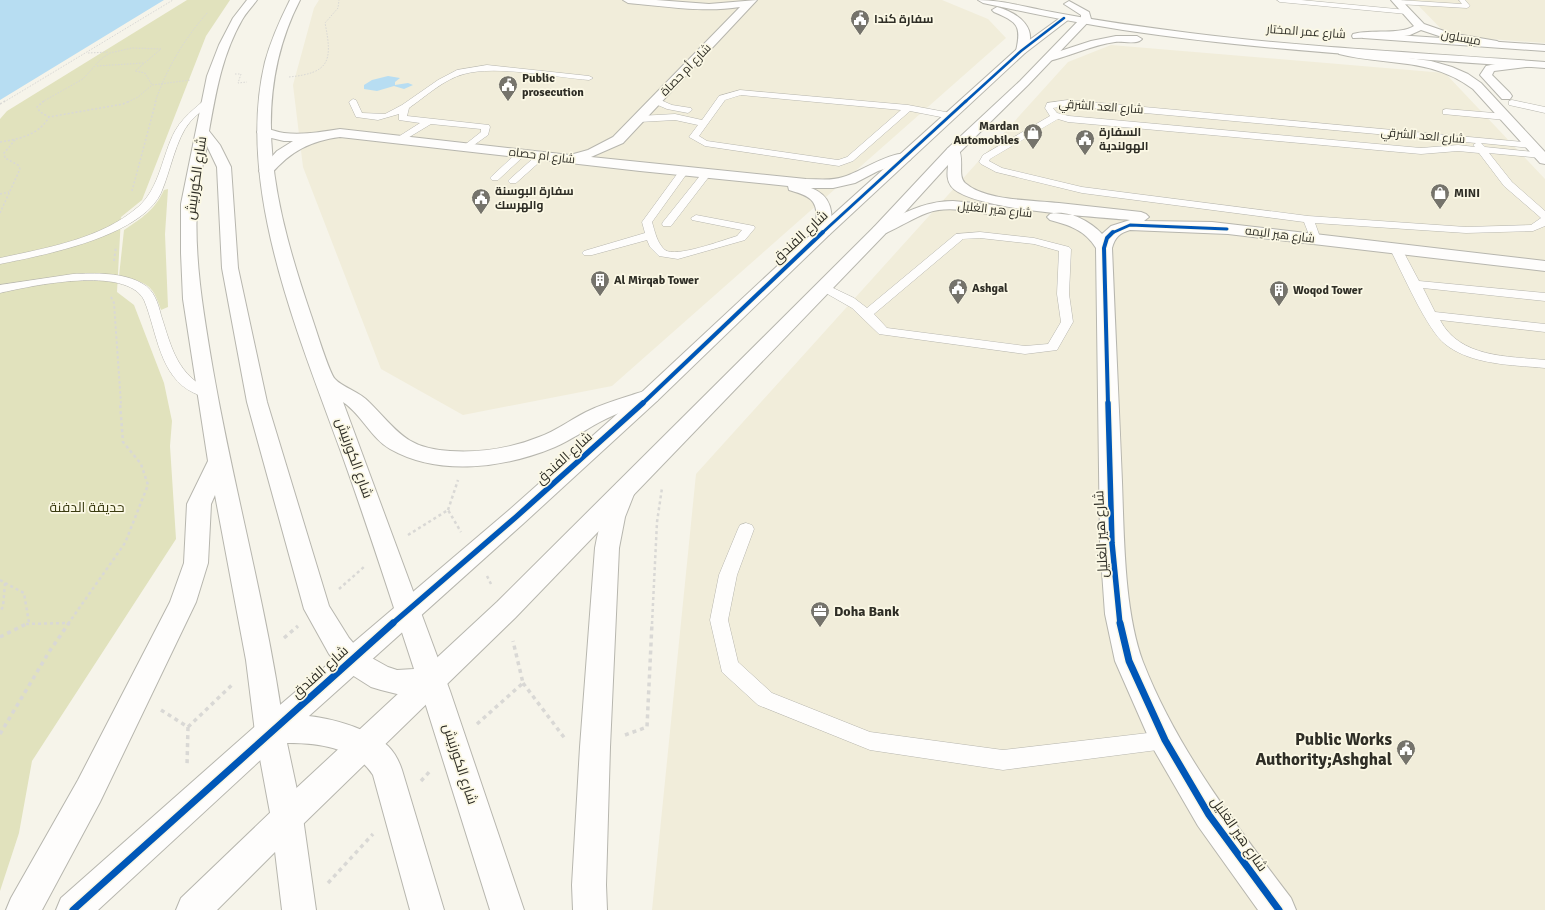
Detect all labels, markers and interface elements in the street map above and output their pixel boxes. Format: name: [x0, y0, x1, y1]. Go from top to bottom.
public building icon: سفارة كندا: [849, 8, 871, 36]
place label: سفارة كندا: [874, 12, 933, 27]
street label: شارع عمر المختار: [1265, 22, 1346, 42]
street label: ميسلون: [1440, 27, 1482, 49]
street label: شارع أم حصاة: [657, 40, 715, 99]
place label: Public prosecution: [522, 71, 584, 100]
public building icon: Public prosecution: [497, 74, 519, 102]
street label: شارع العد الشرقي: [1058, 97, 1144, 119]
place label: Mardan Automobiles: [953, 119, 1020, 148]
shop icon: Mardan Automobiles: [1022, 122, 1044, 150]
place label: السفارة الهولندية: [1099, 125, 1149, 154]
street label: شارع العد الشرقي: [1380, 125, 1466, 149]
public building icon: السفارة الهولندية: [1074, 128, 1096, 156]
street label: شارع الكورنيش: [182, 135, 210, 221]
street label: شارع ام حصاه: [508, 144, 576, 168]
shop icon: MINI: [1429, 182, 1451, 210]
place label: سفارة البوسنة والهرسك: [495, 184, 574, 213]
place label: MINI: [1454, 186, 1480, 201]
public building icon: سفارة البوسنة والهرسك: [470, 187, 492, 215]
street label: شارع هير الغليل: [957, 199, 1033, 221]
street label: شارع الفندق: [768, 207, 832, 267]
street label: شارع هير اليمه: [1244, 223, 1316, 247]
building icon: Al Mirqab Tower: [589, 269, 611, 297]
place label: Al Mirqab Tower: [614, 273, 699, 288]
public building icon: Ashgal: [947, 277, 969, 305]
building icon: Woqod Tower: [1268, 279, 1290, 307]
place label: Ashgal: [972, 281, 1008, 296]
place label: Woqod Tower: [1293, 283, 1363, 298]
street label: شارع الكورنيش: [332, 416, 376, 500]
street label: شارع الفندق: [532, 428, 596, 488]
street label: شارع هير الغليل: [1090, 490, 1112, 578]
park label: حديقة الدفنة: [50, 499, 124, 516]
office icon: Doha Bank: [809, 600, 831, 628]
place label: Doha Bank: [834, 603, 900, 620]
street label: شارع الفندق: [288, 642, 352, 702]
street label: شارع الكورنيش: [439, 721, 481, 807]
place label: Public Works Authority;Ashghal: [1255, 729, 1392, 770]
public building icon: Public Works Authority;Ashghal: [1395, 738, 1417, 766]
street label: شارع هير الغليل: [1207, 793, 1271, 875]

